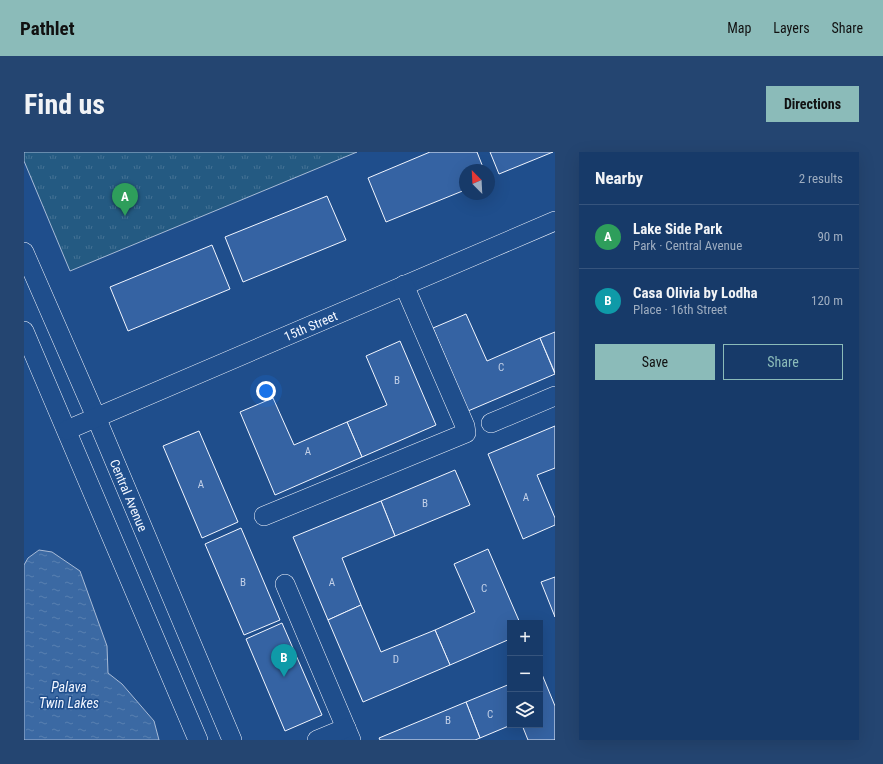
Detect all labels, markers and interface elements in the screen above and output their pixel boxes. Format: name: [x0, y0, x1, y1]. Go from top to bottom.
text: Pathlet: [20, 17, 75, 40]
text: Map: [727, 20, 751, 36]
text: Layers: [773, 20, 810, 36]
text: Share: [832, 20, 863, 36]
button: Directions: [766, 86, 859, 122]
text: Find us: [24, 88, 105, 121]
north arrow: [459, 164, 495, 200]
text: Nearby: [595, 168, 643, 188]
text: 2 results: [799, 171, 843, 186]
pin: A: [112, 183, 138, 216]
text: Lake Side Park: [633, 220, 723, 238]
text: A: [604, 229, 612, 244]
text: 90 m: [817, 229, 843, 244]
text: Park · Central Avenue: [633, 238, 742, 253]
text: Casa Olivia by Lodha: [633, 284, 758, 302]
text: B: [604, 293, 612, 308]
text: 120 m: [811, 293, 843, 308]
text: Place · 16th Street: [633, 302, 727, 317]
street label: 15th Street: [282, 308, 340, 344]
button: Save: [595, 344, 715, 380]
button: Share: [723, 344, 843, 380]
house number: C: [498, 361, 504, 374]
house number: B: [394, 374, 400, 387]
your location: [256, 381, 276, 401]
house number: A: [305, 445, 312, 458]
street label: Central Avenue: [107, 457, 151, 534]
house number: A: [198, 478, 205, 491]
house number: A: [523, 491, 530, 504]
house number: B: [422, 497, 428, 510]
house number: B: [240, 576, 246, 589]
house number: A: [329, 576, 336, 589]
house number: C: [481, 582, 487, 595]
map controls: [507, 620, 543, 728]
button: +: [507, 620, 543, 656]
pin: B: [271, 644, 297, 677]
house number: D: [393, 653, 399, 666]
button: −: [507, 656, 543, 692]
water label: Palava Twin Lakes: [39, 679, 99, 711]
button: layers: [507, 692, 543, 728]
house number: C: [487, 708, 493, 721]
house number: B: [445, 714, 451, 727]

